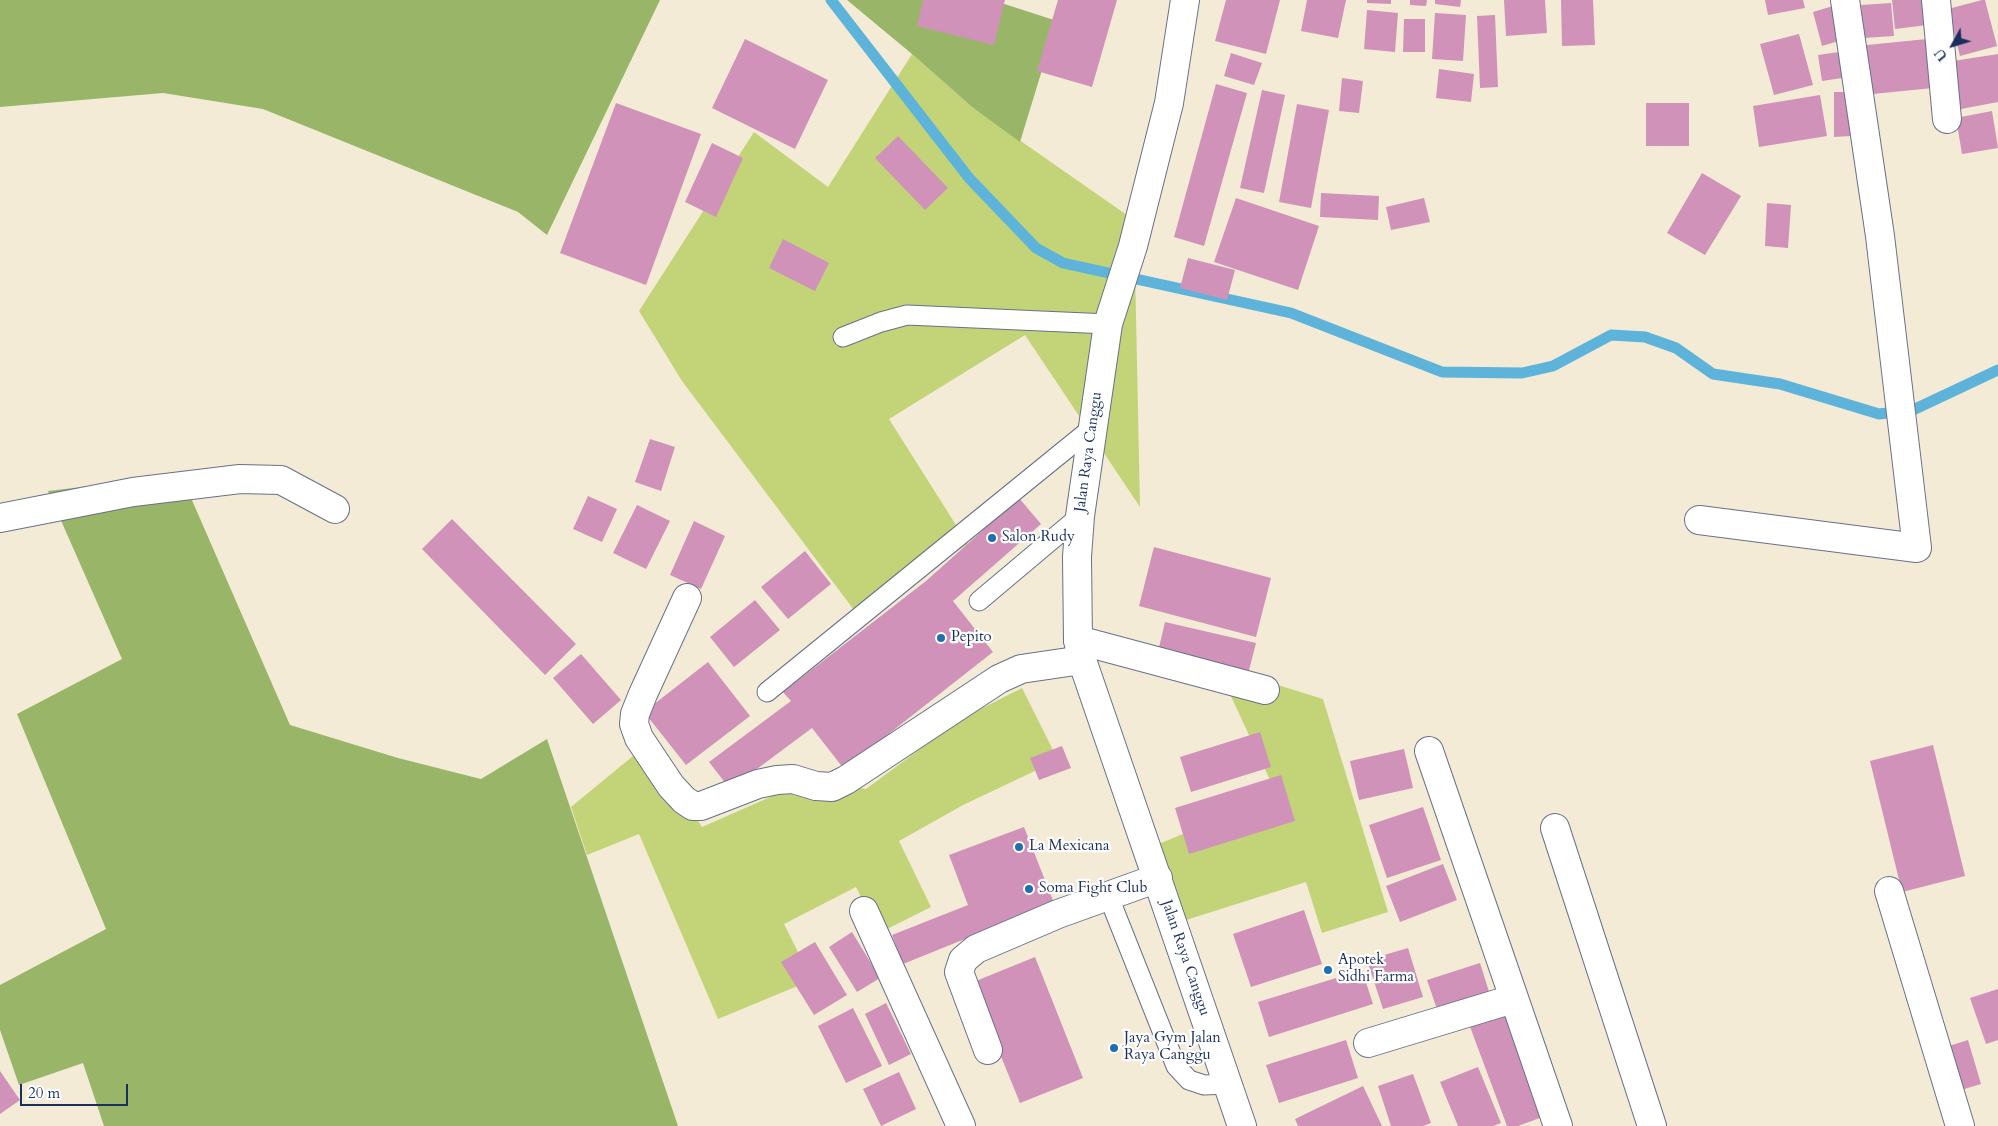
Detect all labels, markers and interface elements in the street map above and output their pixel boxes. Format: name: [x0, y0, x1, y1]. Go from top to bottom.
north arrow: [1928, 20, 1978, 70]
text: U: [1930, 44, 1952, 65]
street label: Jalan Raya Canggu: [1072, 391, 1106, 513]
place label: Salon Rudy: [1002, 529, 1075, 547]
marker: Salon Rudy: [986, 532, 998, 544]
place label: Pepito: [951, 629, 992, 647]
marker: Pepito: [935, 632, 947, 644]
place label: La Mexicana: [1029, 838, 1110, 856]
marker: La Mexicana: [1013, 841, 1025, 853]
place label: Soma Fight Club: [1039, 880, 1148, 898]
marker: Soma Fight Club: [1023, 883, 1035, 895]
street label: Jalan Raya Canggu: [1157, 898, 1213, 1018]
place label: Apotek Sidhi Farma: [1338, 952, 1414, 987]
marker: Apotek Sidhi Farma: [1322, 964, 1334, 976]
place label: Jaya Gym Jalan Raya Canggu: [1124, 1030, 1221, 1065]
marker: Jaya Gym Jalan Raya Canggu: [1108, 1042, 1120, 1054]
scale bar: [22, 1074, 130, 1106]
text: 20 m: [28, 1083, 60, 1103]

